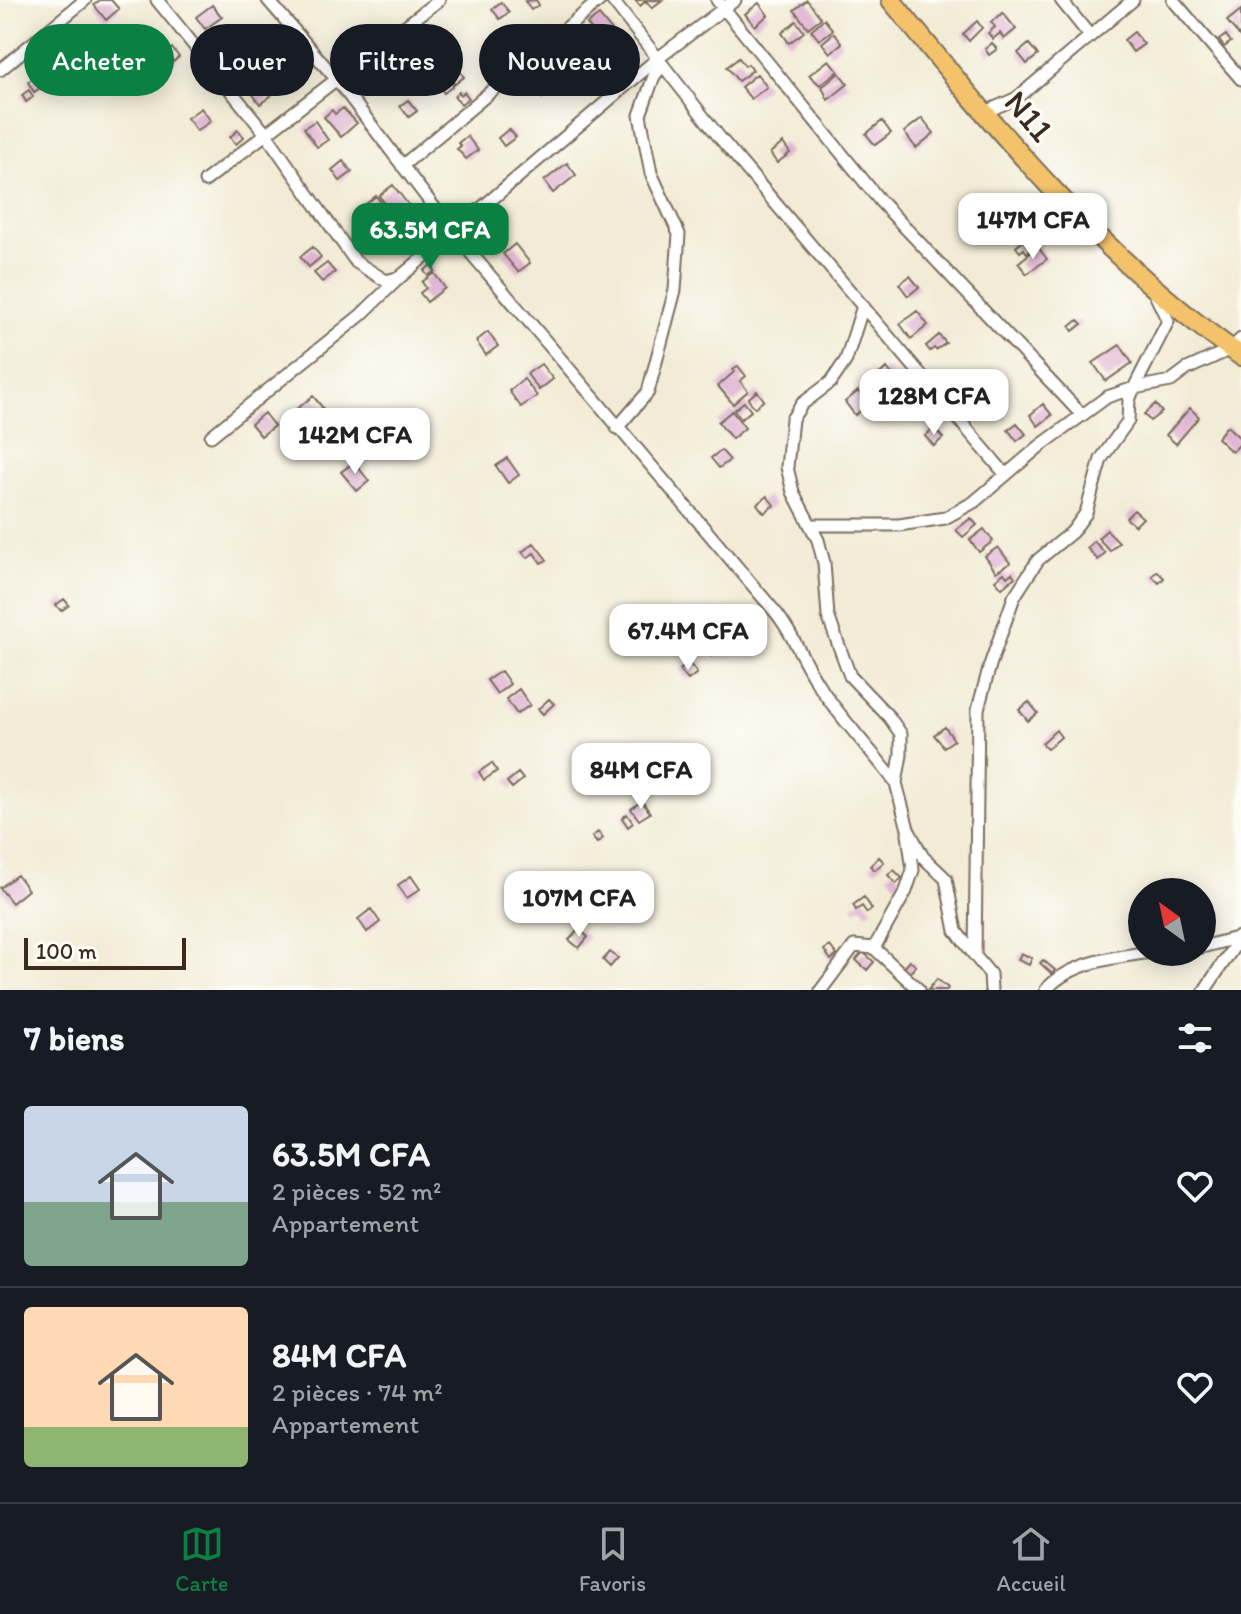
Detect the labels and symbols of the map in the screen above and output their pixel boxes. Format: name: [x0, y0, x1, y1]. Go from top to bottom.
street label: N11: [996, 82, 1062, 150]
pin: 147M CFA: [950, 193, 1116, 261]
pin: 63.5M CFA: [338, 203, 522, 271]
pin: 128M CFA: [851, 369, 1017, 437]
pin: 142M CFA: [272, 408, 438, 476]
pin: 67.4M CFA: [596, 604, 780, 672]
pin: 84M CFA: [567, 743, 715, 811]
pin: 107M CFA: [496, 871, 662, 939]
north arrow: [1128, 878, 1216, 966]
scale bar: [24, 934, 186, 970]

